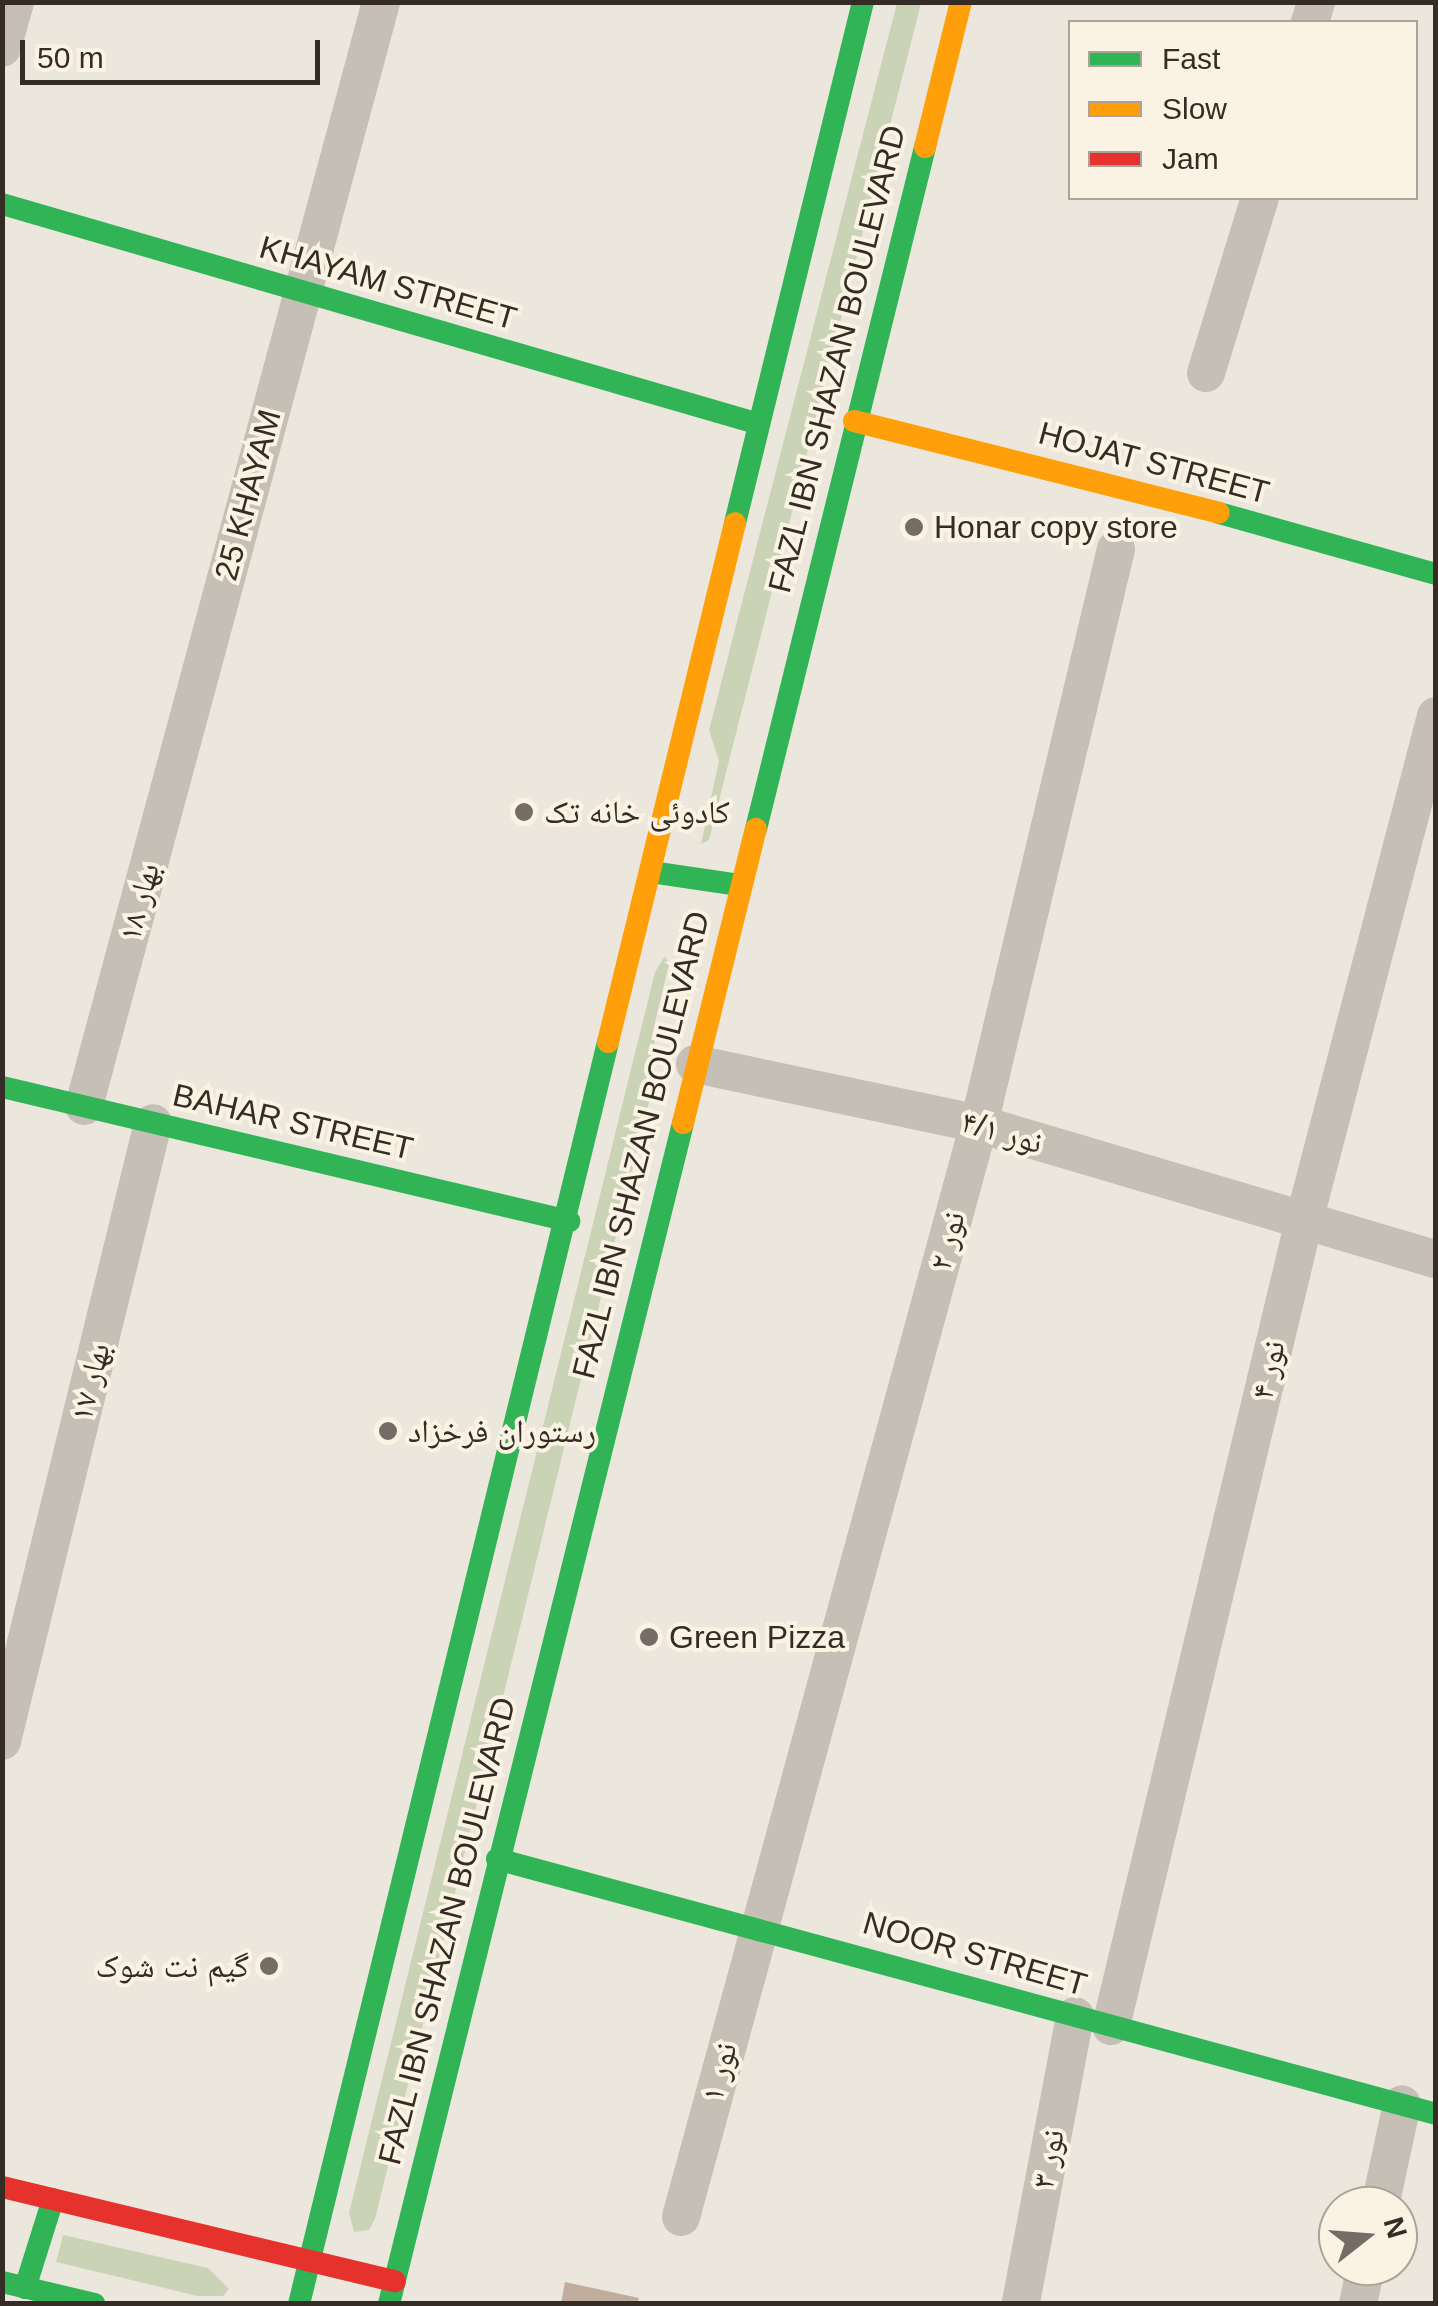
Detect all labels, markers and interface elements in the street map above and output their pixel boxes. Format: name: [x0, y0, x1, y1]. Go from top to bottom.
scale bar: [25, 20, 325, 82]
legend: [1068, 20, 1418, 200]
text: 50 m: [37, 41, 104, 74]
text: Fast: [1162, 42, 1220, 75]
text: Slow: [1162, 92, 1227, 125]
street label: FAZL IBN SHAZAN BOULEVARD: [760, 121, 914, 597]
text: Jam: [1162, 142, 1219, 175]
street label: KHAYAM STREET: [255, 228, 521, 338]
street label: 25 KHAYAM: [207, 406, 289, 584]
street label: HOJAT STREET: [1034, 414, 1274, 512]
place label: Honar copy store: [934, 508, 1178, 546]
marker: Honar copy store: [903, 516, 925, 538]
place label: کادوئی خانه تک: [544, 793, 730, 831]
marker: کادوئی خانه تک: [513, 801, 535, 823]
street label: بهار ۱۸: [110, 859, 168, 945]
street label: FAZL IBN SHAZAN BOULEVARD: [564, 907, 718, 1383]
street label: BAHAR STREET: [169, 1076, 417, 1168]
street label: نور ۴/۱: [957, 1102, 1047, 1162]
street label: نور ۲: [921, 1207, 973, 1275]
street label: نور ۴: [1243, 1337, 1293, 1403]
street label: بهار ۱۷: [62, 1339, 118, 1425]
place label: رستوران فرخزاد: [408, 1412, 596, 1450]
marker: رستوران فرخزاد: [377, 1420, 399, 1442]
place label: Green Pizza: [669, 1618, 845, 1656]
marker: Green Pizza: [638, 1626, 660, 1648]
street label: FAZL IBN SHAZAN BOULEVARD: [370, 1693, 524, 2169]
street label: NOOR STREET: [859, 1904, 1091, 2004]
place label: گیم نت شوک: [95, 1947, 249, 1985]
marker: گیم نت شوک: [258, 1955, 280, 1977]
street label: نور ۱: [693, 2038, 745, 2106]
street label: نور ۳: [1023, 2126, 1073, 2192]
north arrow: [1318, 2186, 1418, 2286]
text: N: [1377, 2213, 1413, 2242]

